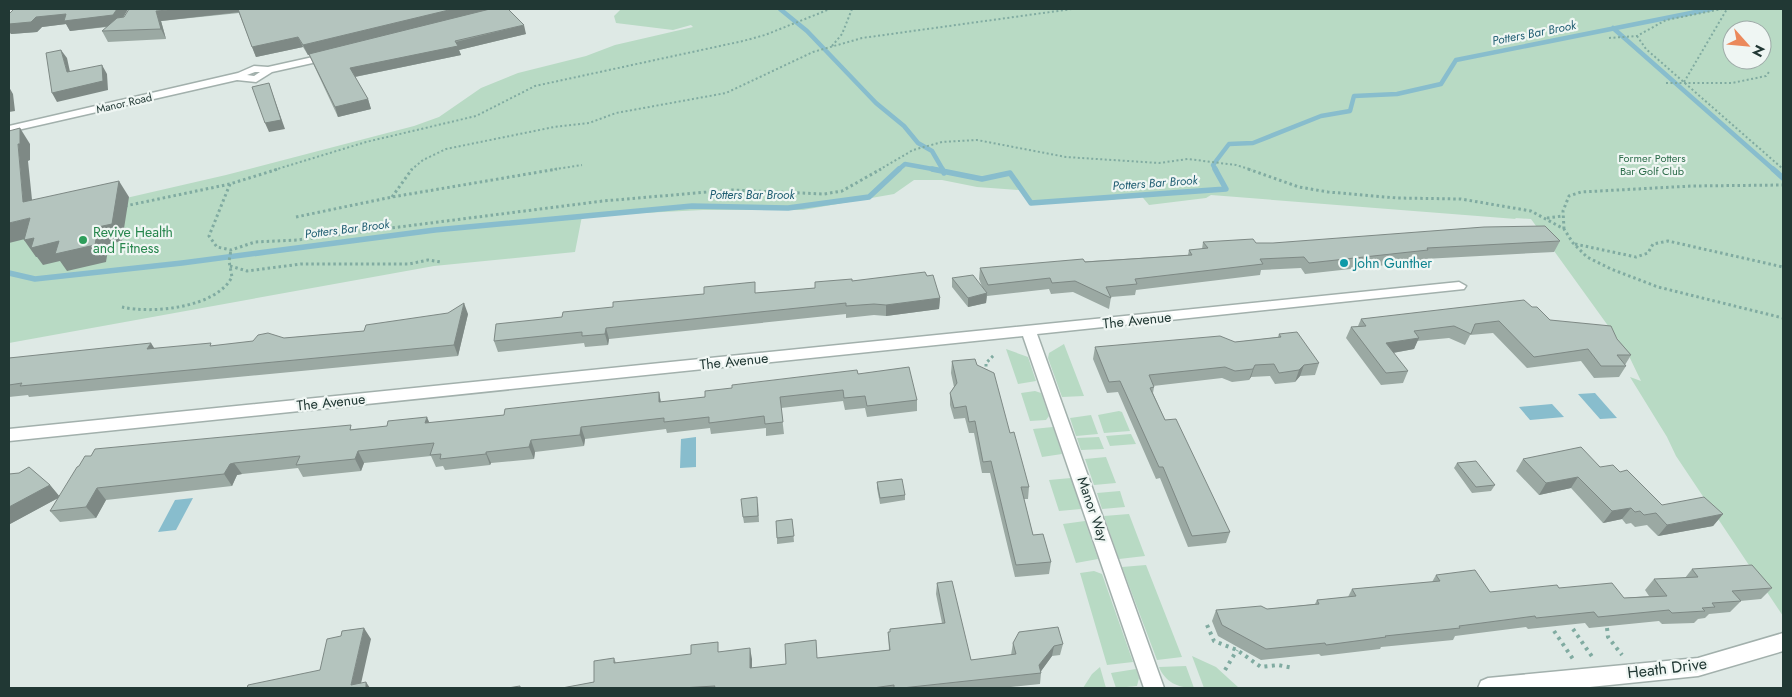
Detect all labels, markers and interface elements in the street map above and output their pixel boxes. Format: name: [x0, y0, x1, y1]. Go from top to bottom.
water label: Potters Bar Brook: [1490, 16, 1578, 50]
north arrow: [1722, 20, 1772, 70]
text: N: [1747, 41, 1770, 60]
street label: Manor Road: [95, 89, 153, 117]
park label: Former Potters Bar Golf Club: [1618, 150, 1686, 179]
water label: Potters Bar Brook: [1112, 171, 1199, 195]
water label: Potters Bar Brook: [709, 186, 795, 204]
water label: Potters Bar Brook: [304, 215, 391, 243]
place label: Revive Health and Fitness: [93, 222, 173, 258]
marker: Revive Health and Fitness: [77, 234, 89, 246]
place label: John Gunther: [1352, 253, 1432, 273]
marker: John Gunther: [1338, 257, 1350, 269]
street label: The Avenue: [1102, 306, 1172, 334]
street label: The Avenue: [699, 347, 769, 375]
street label: The Avenue: [296, 388, 366, 416]
street label: Manor Way: [1073, 474, 1114, 545]
street label: Heath Drive: [1626, 652, 1708, 684]

